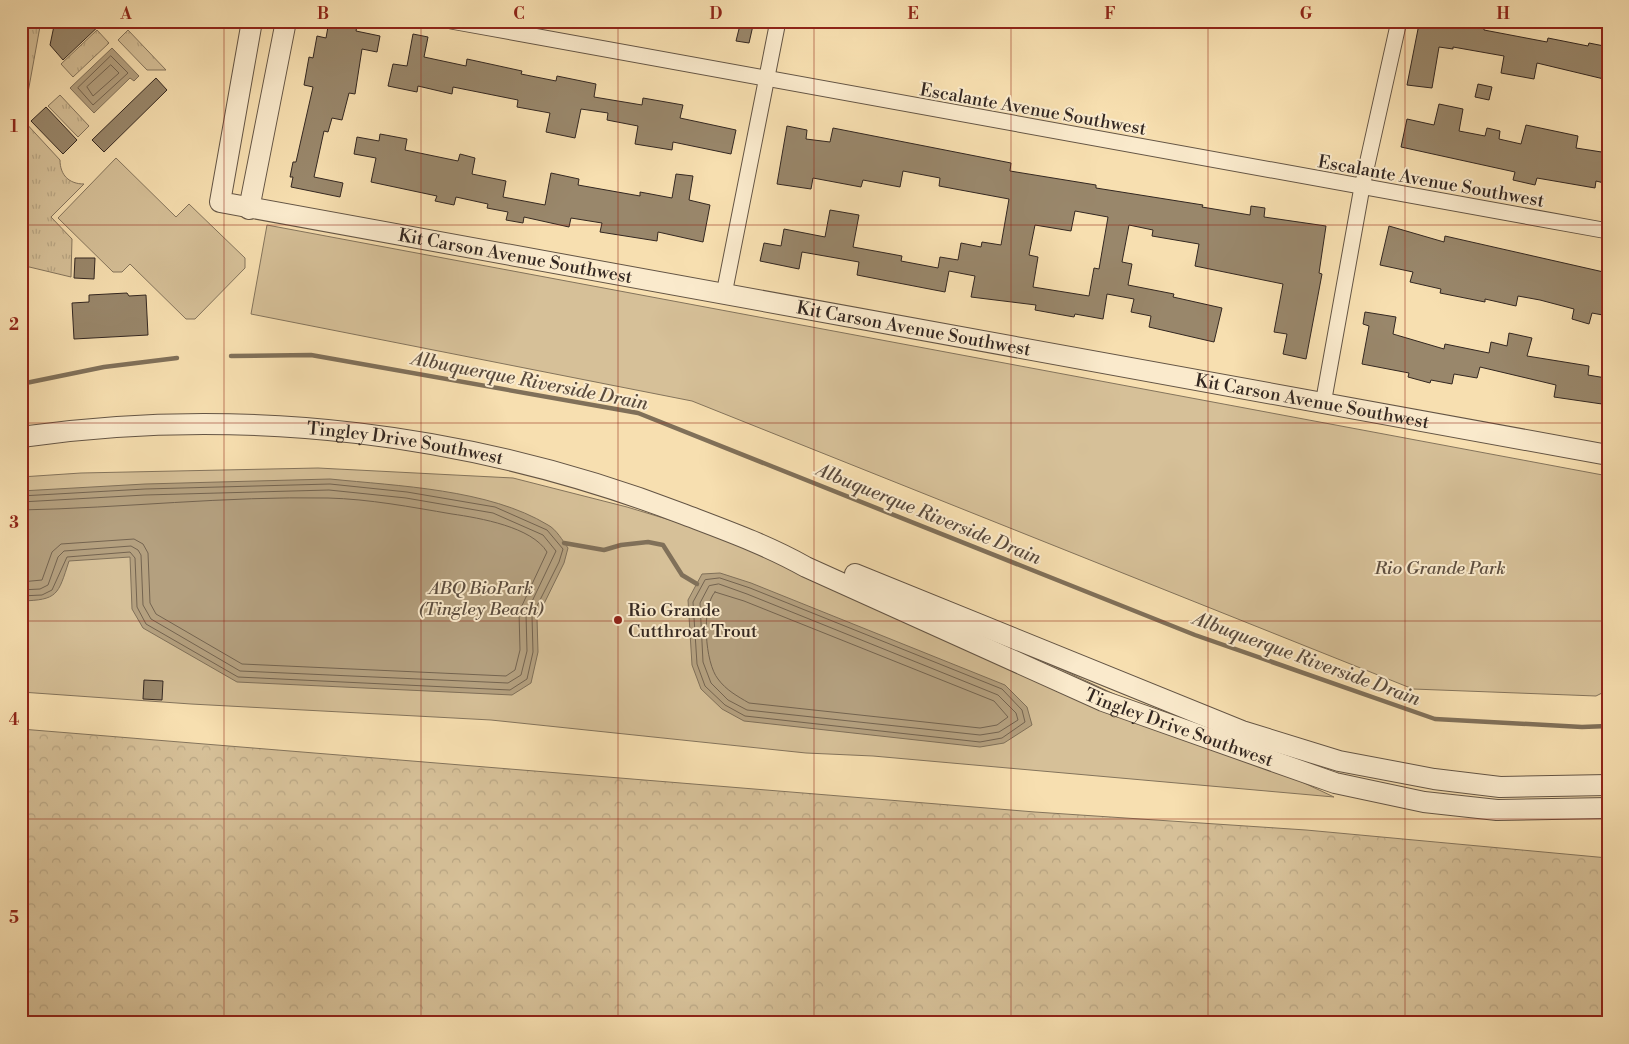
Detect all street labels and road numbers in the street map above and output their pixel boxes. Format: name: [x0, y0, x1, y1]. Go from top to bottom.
street label: Escalante Avenue Southwest: [918, 78, 1149, 141]
street label: Escalante Avenue Southwest: [1316, 150, 1547, 213]
street label: Kit Carson Avenue Southwest: [396, 224, 635, 289]
street label: Kit Carson Avenue Southwest: [795, 296, 1033, 362]
street label: Kit Carson Avenue Southwest: [1193, 369, 1432, 434]
street label: Tingley Drive Southwest: [306, 417, 506, 471]
street label: Tingley Drive Southwest: [1081, 683, 1277, 772]

